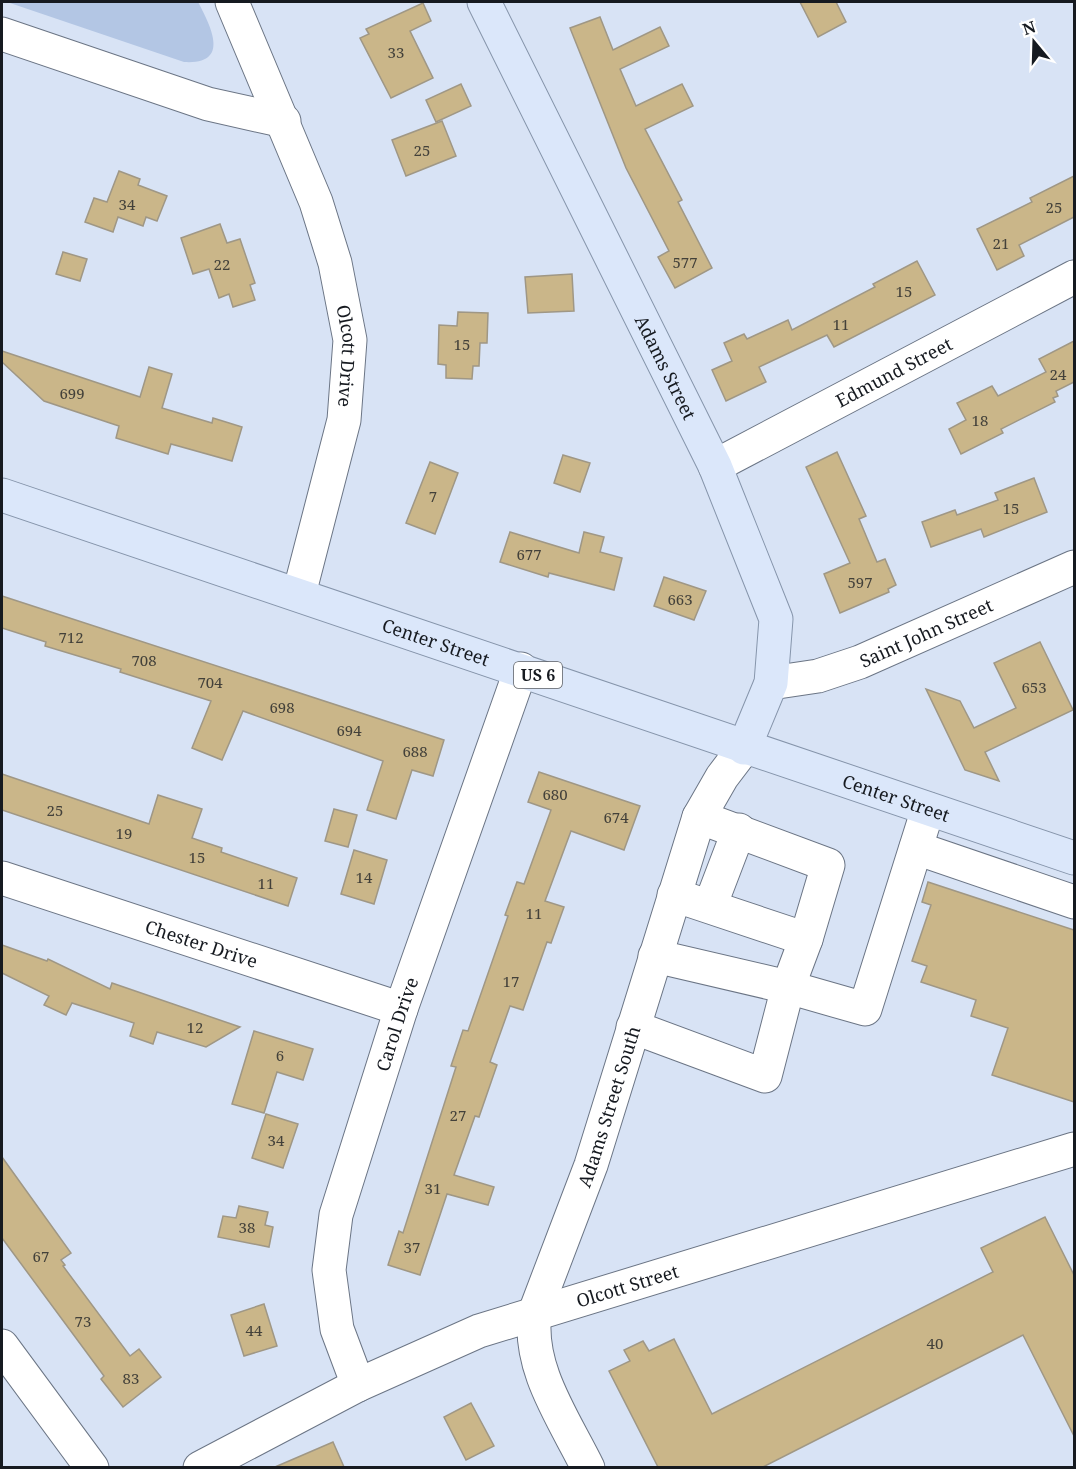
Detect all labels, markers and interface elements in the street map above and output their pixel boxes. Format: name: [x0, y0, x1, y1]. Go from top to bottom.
north arrow: [1004, 12, 1064, 72]
text: N: [1020, 15, 1039, 40]
house number: 33: [388, 42, 404, 62]
house number: 25: [414, 140, 430, 160]
house number: 34: [119, 194, 136, 214]
house number: 25: [1046, 197, 1062, 217]
house number: 21: [993, 233, 1009, 253]
house number: 577: [672, 252, 698, 272]
house number: 22: [214, 254, 230, 274]
house number: 15: [896, 281, 912, 301]
street label: Olcott Drive: [331, 303, 362, 408]
street label: Adams Street: [630, 311, 702, 423]
house number: 11: [833, 314, 849, 334]
street label: Edmund Street: [831, 331, 956, 412]
house number: 15: [454, 334, 470, 354]
house number: 24: [1050, 364, 1067, 384]
house number: 699: [59, 383, 85, 403]
house number: 18: [972, 410, 988, 430]
house number: 7: [429, 486, 437, 506]
house number: 15: [1003, 498, 1019, 518]
house number: 677: [516, 544, 542, 564]
house number: 597: [847, 572, 873, 592]
house number: 663: [667, 589, 693, 609]
street label: Saint John Street: [856, 593, 996, 673]
street label: Center Street: [379, 613, 493, 671]
house number: 712: [58, 627, 84, 647]
house number: 708: [131, 650, 157, 670]
road number: US 6: [514, 662, 562, 688]
house number: 704: [197, 672, 223, 692]
house number: 653: [1021, 677, 1047, 697]
house number: 698: [269, 697, 295, 717]
house number: 694: [336, 720, 362, 740]
house number: 688: [402, 741, 428, 761]
street label: Center Street: [839, 768, 953, 827]
house number: 680: [542, 784, 568, 804]
house number: 25: [47, 800, 63, 820]
house number: 674: [603, 807, 629, 827]
house number: 19: [116, 823, 132, 843]
house number: 15: [189, 847, 205, 867]
house number: 14: [356, 867, 373, 887]
house number: 11: [258, 873, 274, 893]
house number: 11: [526, 903, 542, 923]
street label: Chester Drive: [142, 914, 261, 973]
house number: 17: [503, 971, 519, 991]
street label: Carol Drive: [370, 974, 423, 1074]
house number: 12: [187, 1017, 203, 1037]
street label: Adams Street South: [572, 1023, 645, 1191]
house number: 6: [276, 1045, 284, 1065]
house number: 27: [450, 1105, 466, 1125]
house number: 34: [268, 1130, 285, 1150]
house number: 31: [425, 1178, 441, 1198]
house number: 38: [239, 1217, 255, 1237]
house number: 37: [404, 1237, 420, 1257]
house number: 67: [33, 1246, 49, 1266]
street label: Olcott Street: [573, 1259, 681, 1313]
house number: 73: [75, 1311, 91, 1331]
house number: 44: [246, 1320, 263, 1340]
house number: 40: [927, 1333, 943, 1353]
house number: 83: [123, 1368, 139, 1388]

